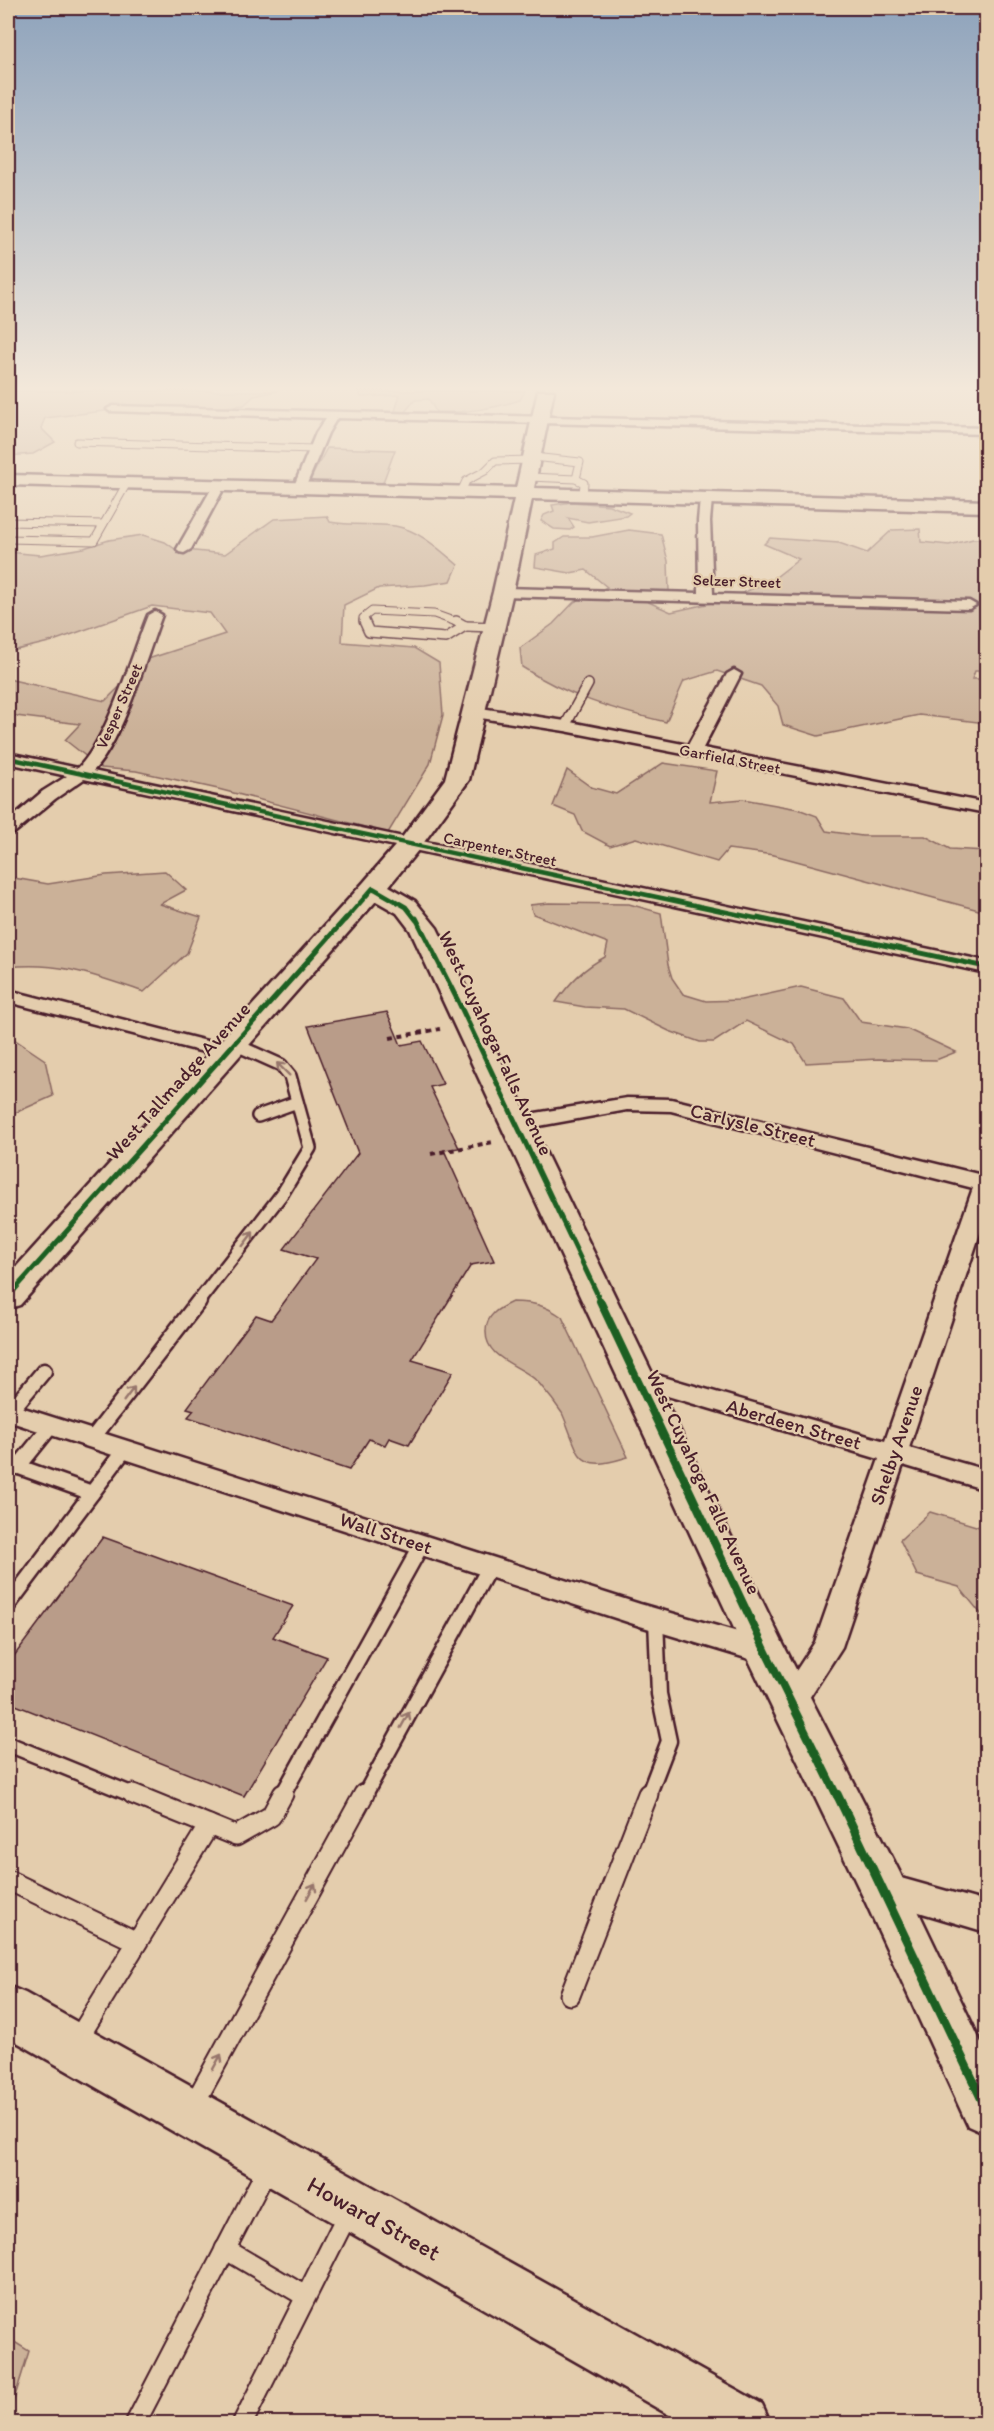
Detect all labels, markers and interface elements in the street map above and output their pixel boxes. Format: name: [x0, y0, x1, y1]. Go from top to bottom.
street label: Selzer Street: [693, 570, 781, 592]
street label: Vesper Street: [92, 660, 146, 752]
street label: Garfield Street: [678, 740, 782, 778]
street label: Carpenter Street: [442, 828, 558, 870]
street label: West Cuyahoga Falls Avenue: [433, 927, 559, 1159]
street label: West Tallmadge Avenue: [101, 997, 255, 1165]
one-way arrow: [276, 1062, 291, 1077]
street label: Carlysle Street: [688, 1098, 819, 1152]
one-way arrow: [241, 1231, 254, 1247]
street label: West Cuyahoga Falls Avenue: [641, 1366, 767, 1598]
street label: Shelby Avenue: [864, 1382, 928, 1508]
one-way arrow: [123, 1386, 136, 1402]
street label: Aberdeen Street: [724, 1393, 864, 1455]
street label: Wall Street: [337, 1507, 436, 1559]
one-way arrow: [400, 1712, 411, 1730]
one-way arrow: [306, 1883, 317, 1901]
one-way arrow: [211, 2054, 223, 2071]
street label: Howard Street: [302, 2169, 446, 2267]

